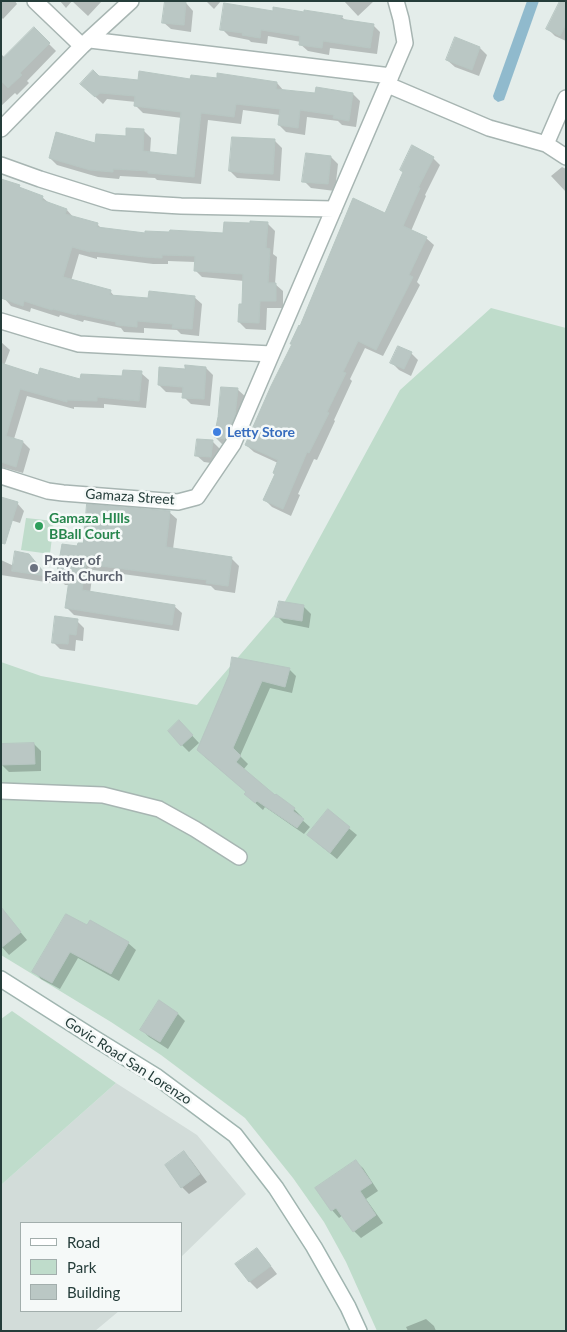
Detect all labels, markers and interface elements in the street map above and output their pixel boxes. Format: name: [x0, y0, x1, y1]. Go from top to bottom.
place label: Letty Store: [227, 424, 295, 440]
marker: Letty Store: [211, 426, 223, 438]
street label: Gamaza Street: [85, 486, 175, 508]
place label: Gamaza HIlls BBall Court: [49, 510, 130, 542]
marker: Gamaza HIlls BBall Court: [33, 520, 45, 532]
place label: Prayer of Faith Church: [44, 552, 123, 584]
marker: Prayer of Faith Church: [28, 562, 40, 574]
street label: Govic Road San Lorenzo: [61, 1014, 195, 1108]
legend: [20, 1222, 182, 1312]
text: Road: [67, 1233, 100, 1251]
text: Park: [67, 1258, 96, 1276]
text: Building: [67, 1283, 120, 1301]

